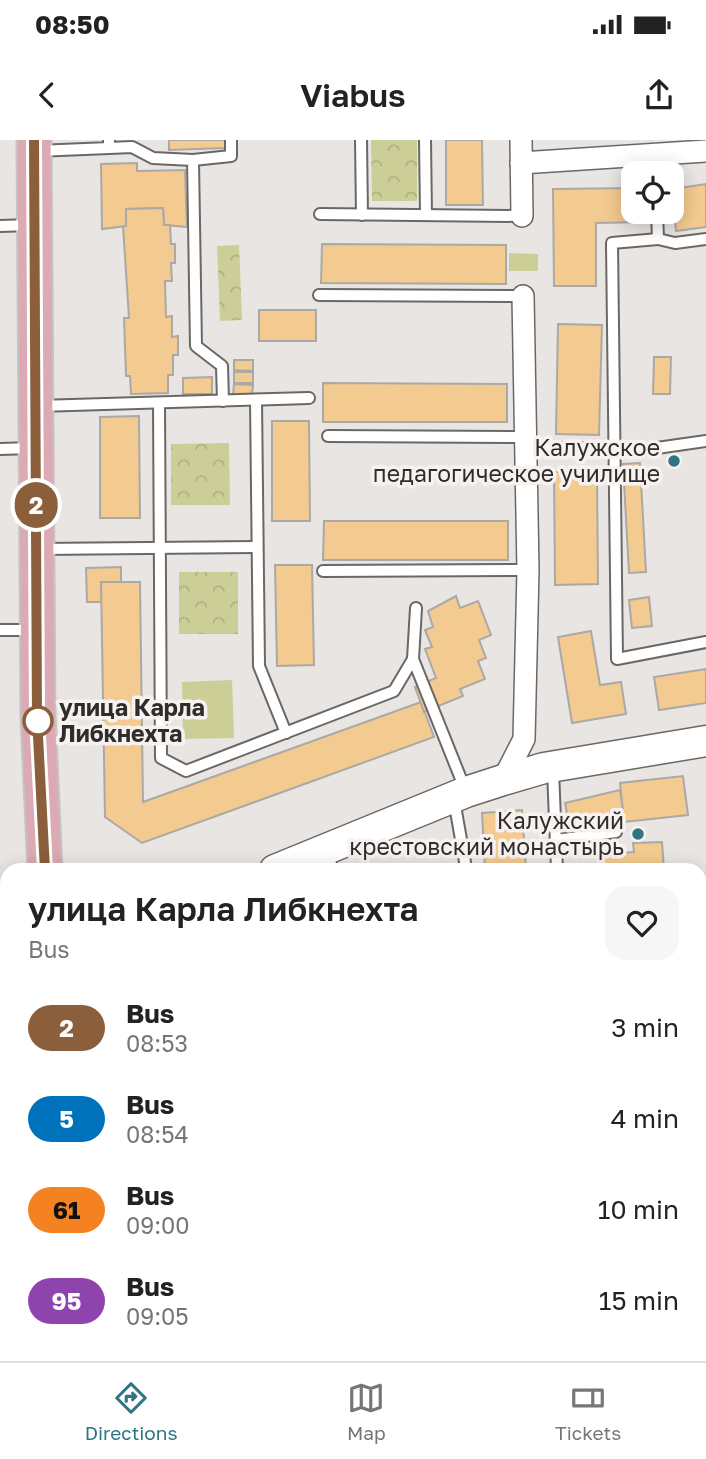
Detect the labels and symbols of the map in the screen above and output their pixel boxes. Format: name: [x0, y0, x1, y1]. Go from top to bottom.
place label: Калужское педагогическое училище: [373, 433, 660, 487]
marker: Калужское педагогическое училище: [666, 453, 682, 469]
line badge: 2: [13, 482, 59, 528]
place label: улица Карла Либкнехта: [59, 693, 205, 747]
marker: улица Карла Либкнехта: [23, 706, 53, 736]
place label: Калужский крестовский монастырь: [349, 806, 624, 860]
marker: Калужский крестовский монастырь: [630, 826, 646, 842]

